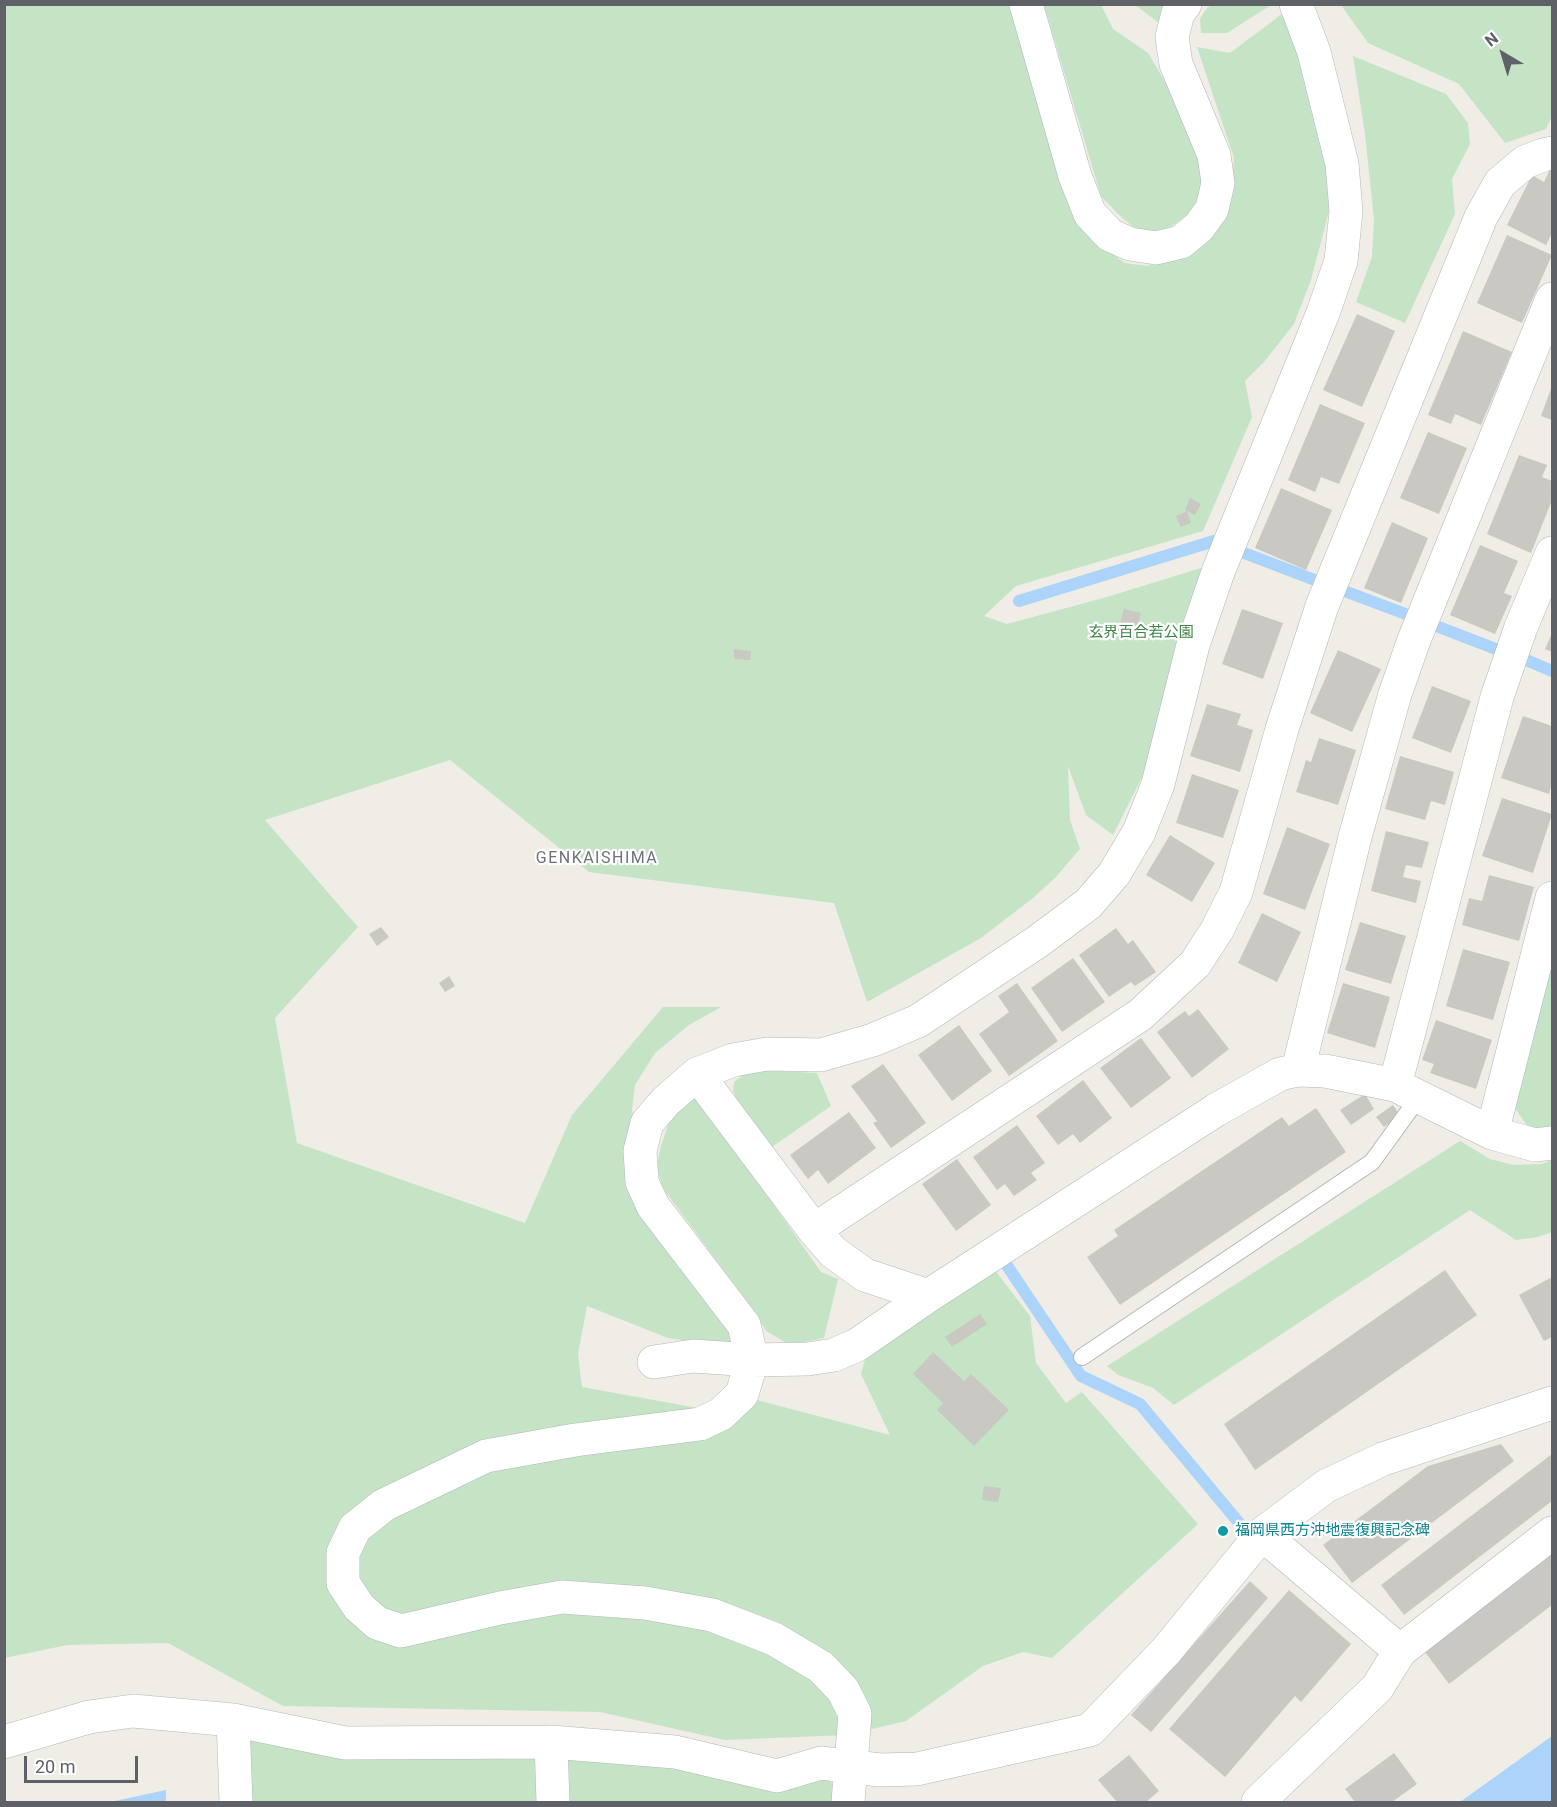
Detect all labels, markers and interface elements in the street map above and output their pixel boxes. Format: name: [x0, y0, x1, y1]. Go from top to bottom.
north arrow: [1473, 24, 1533, 84]
text: N: [1481, 28, 1502, 50]
park label: 玄界百合若公園: [1089, 624, 1193, 642]
district label: GENKAISHIMA: [536, 849, 658, 869]
place label: 福岡県西方沖地震復興記念碑: [1235, 1522, 1430, 1540]
marker: 福岡県西方沖地震復興記念碑: [1216, 1524, 1230, 1538]
scale bar: [27, 1744, 141, 1782]
text: 20 m: [35, 1756, 75, 1777]

